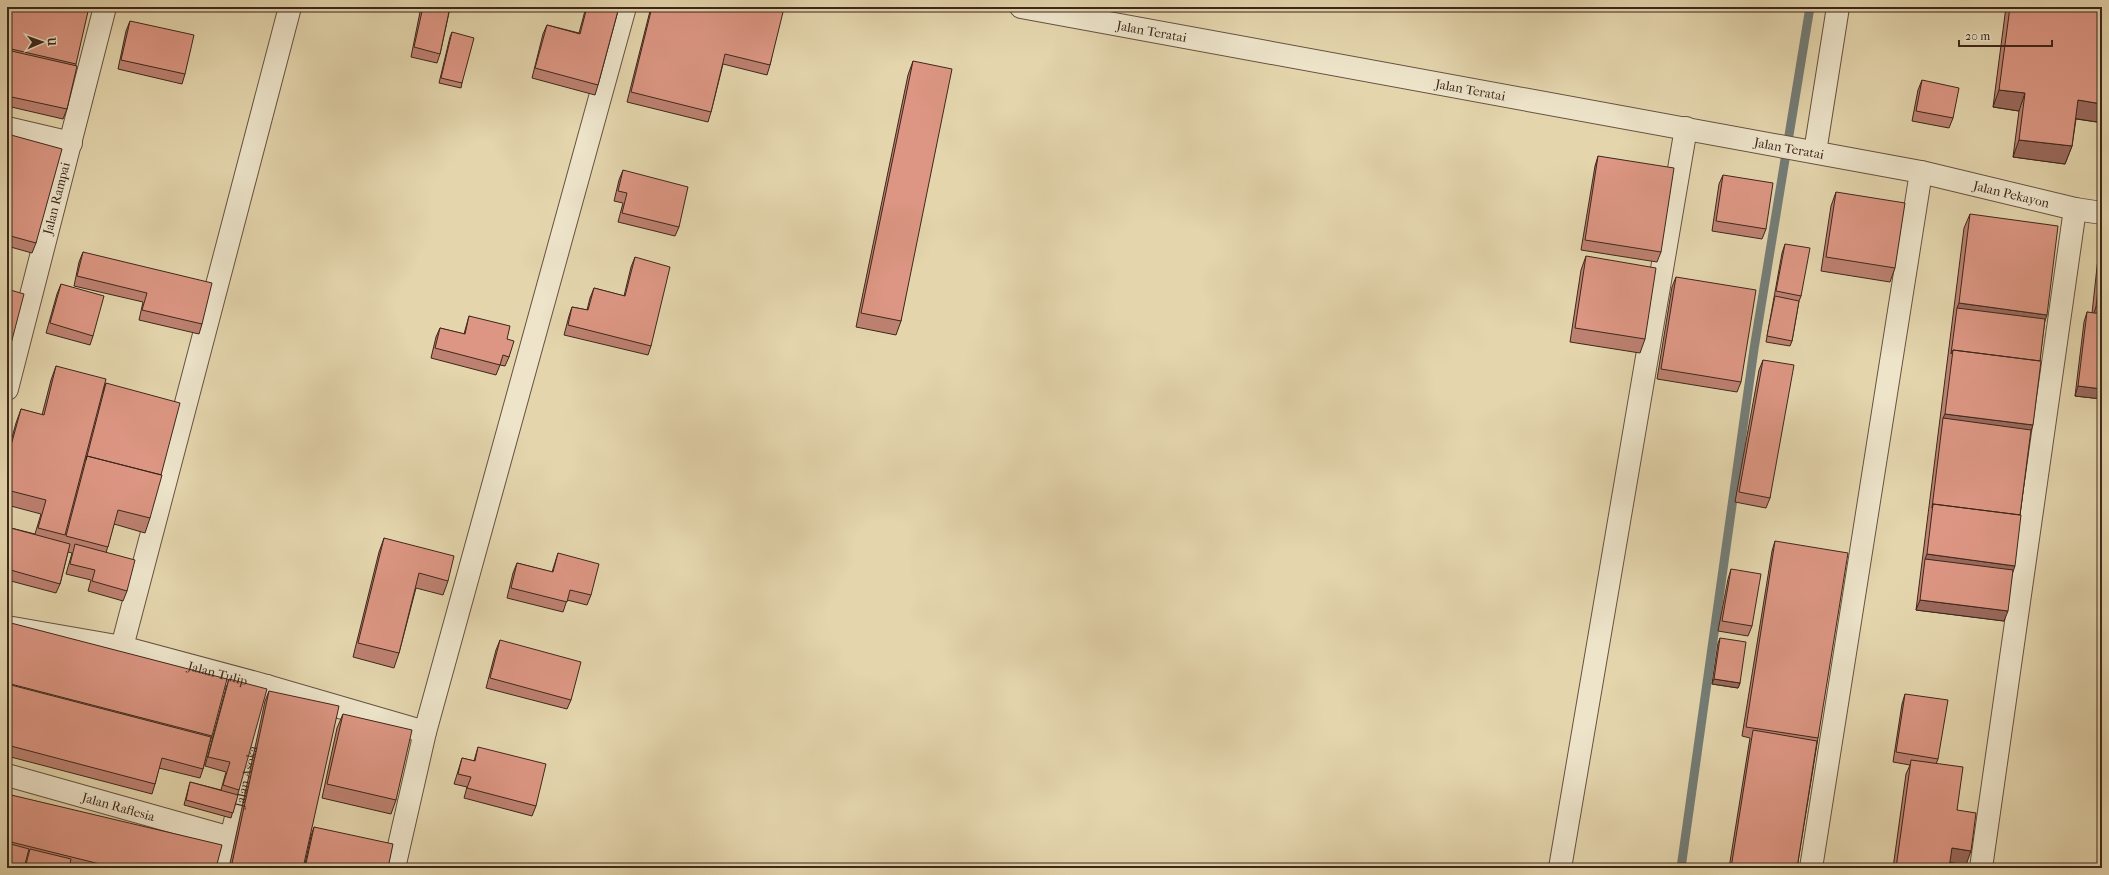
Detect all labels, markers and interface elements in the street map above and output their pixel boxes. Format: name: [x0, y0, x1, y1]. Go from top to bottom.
street label: Jalan Teratai: [1115, 17, 1188, 45]
north arrow: [22, 22, 62, 62]
scale bar: [1959, 22, 2052, 48]
text: 20 m: [1965, 29, 1990, 43]
text: U: [45, 36, 58, 47]
street label: Jalan Teratai: [1433, 75, 1507, 103]
street label: Jalan Teratai: [1752, 134, 1826, 162]
street label: Jalan Rampai: [39, 160, 72, 237]
street label: Jalan Pekayon: [1971, 177, 2051, 210]
street label: Jalan Tulip: [186, 657, 249, 688]
street label: Jalan Asoka: [231, 743, 260, 810]
street label: Jalan Raflesia: [80, 789, 158, 824]

